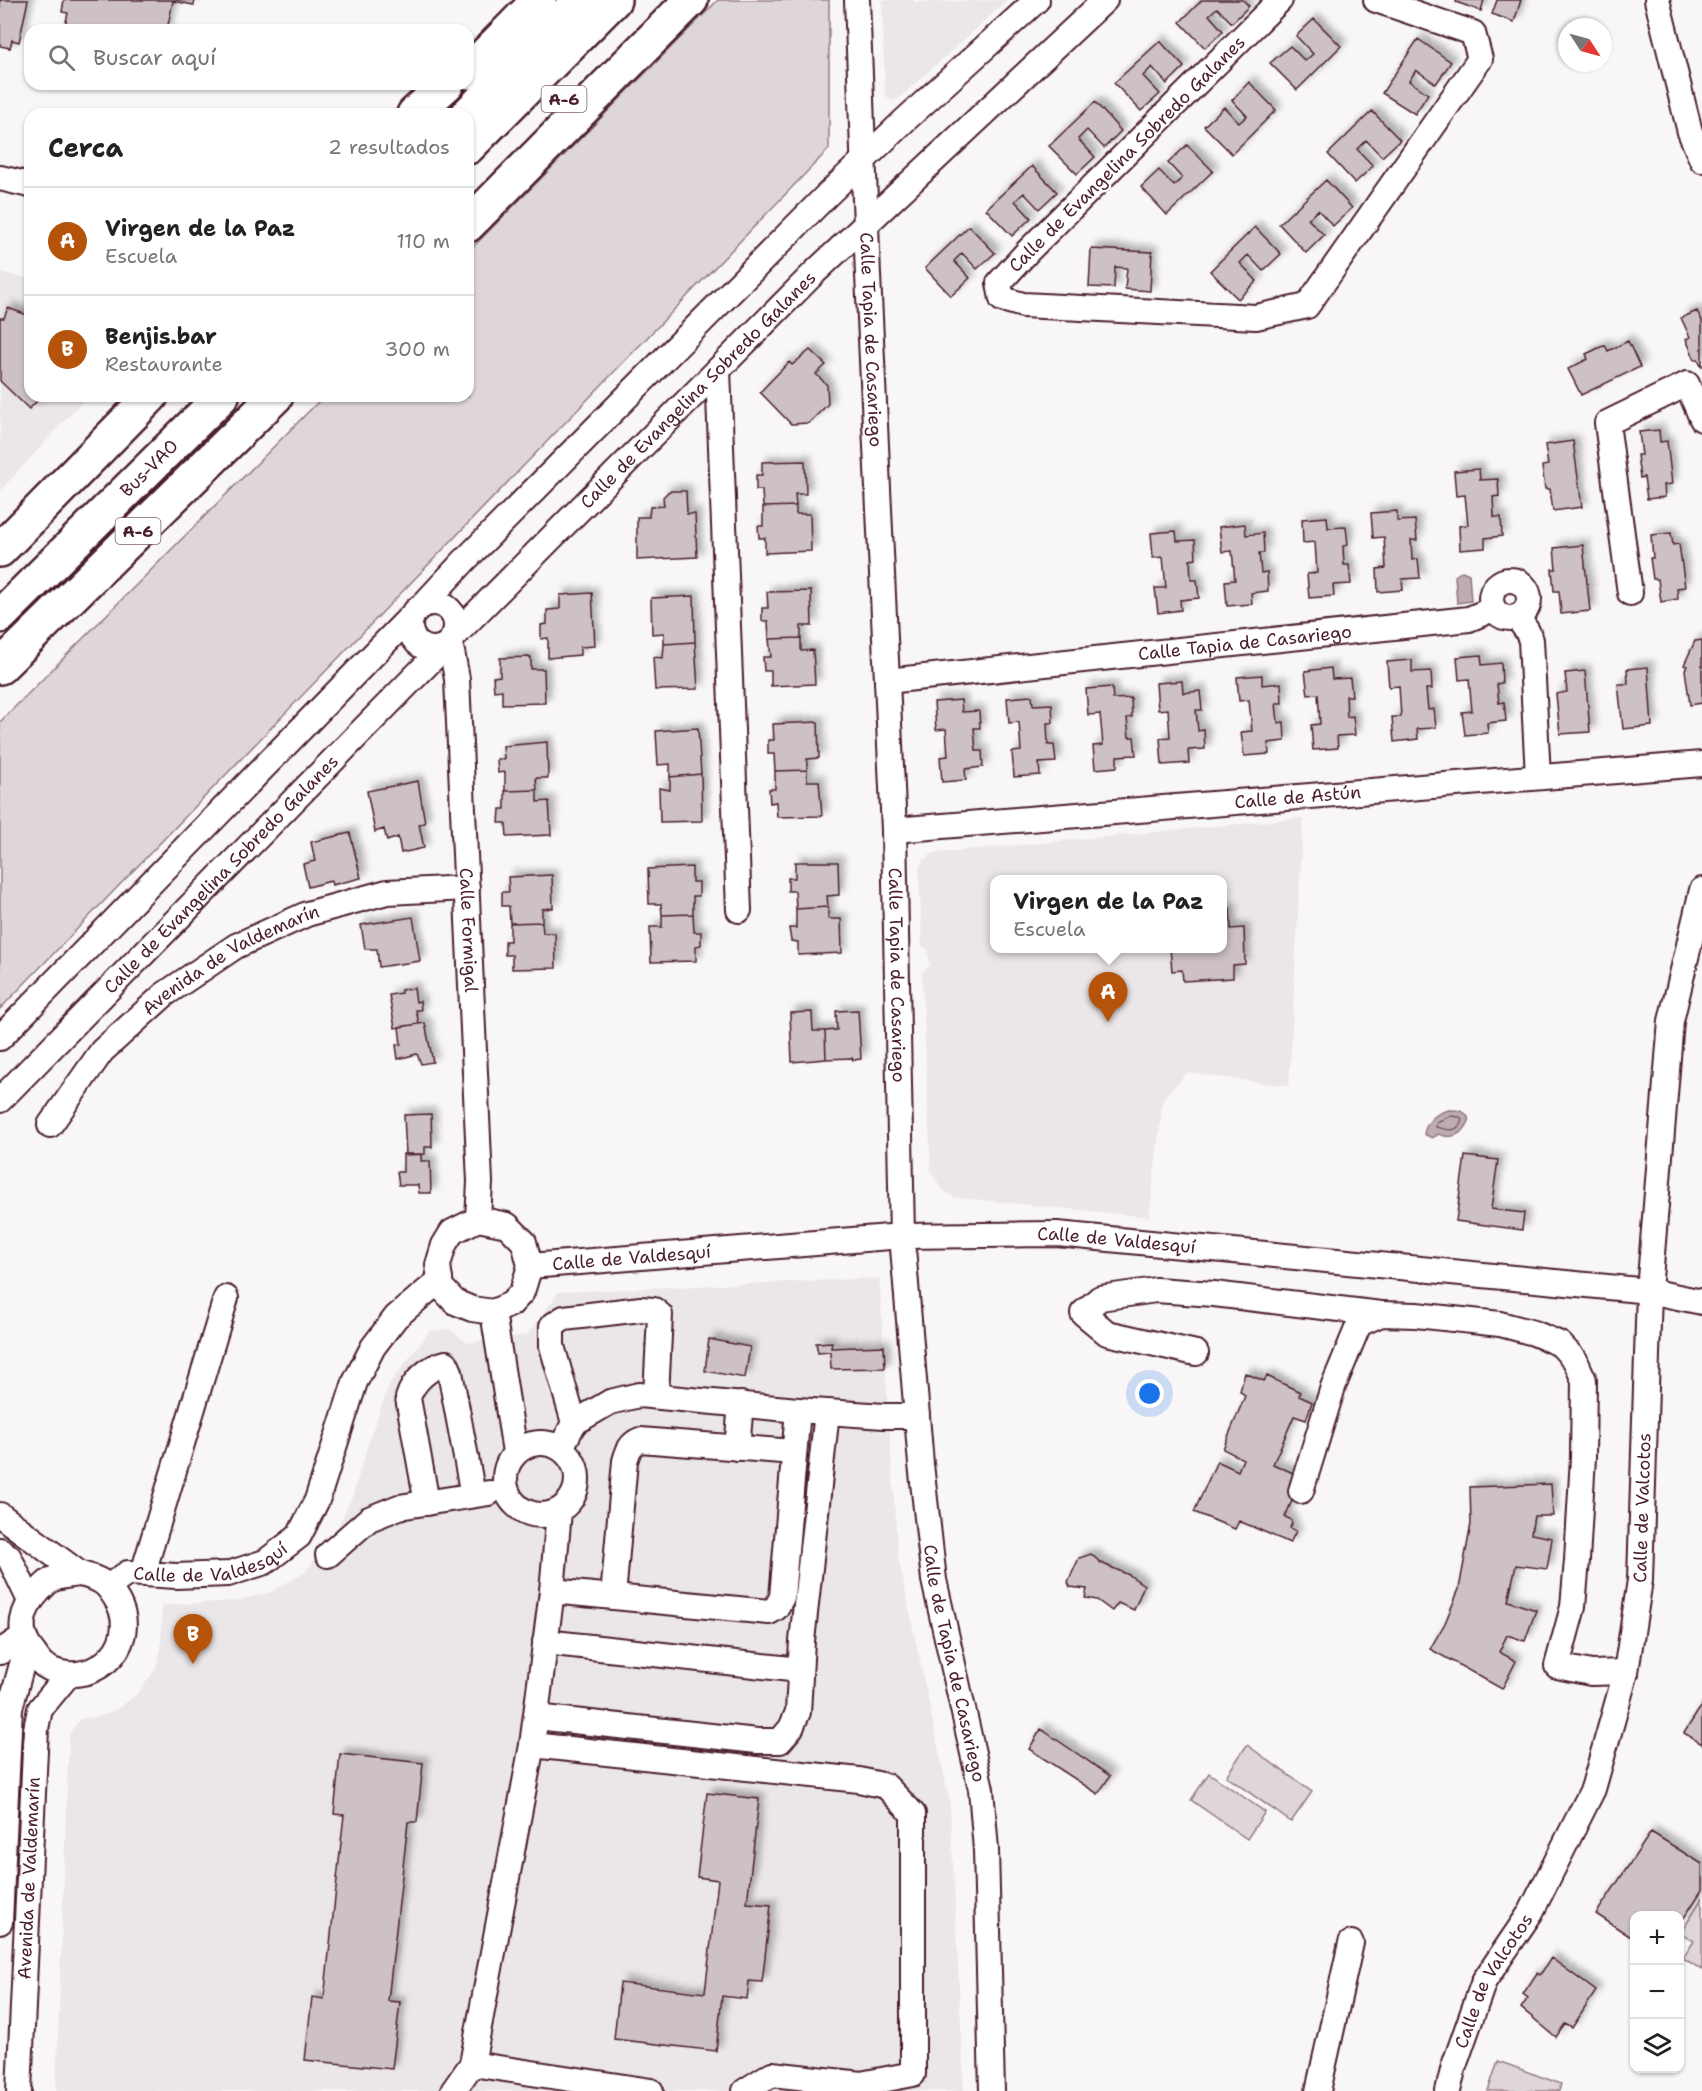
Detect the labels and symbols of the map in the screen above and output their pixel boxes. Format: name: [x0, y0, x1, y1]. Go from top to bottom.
north arrow: [1558, 18, 1612, 72]
street label: Calle de Evangelina Sobredo Galanes: [1003, 30, 1251, 278]
road number: A-6: [542, 86, 586, 112]
street label: Calle Tapia de Casariego: [854, 232, 888, 448]
street label: Calle de Evangelina Sobredo Galanes: [575, 266, 821, 514]
street label: Bus-VAO: [115, 434, 184, 502]
road number: A-6: [116, 518, 160, 544]
street label: Calle Tapia de Casariego: [1137, 620, 1353, 666]
street label: Calle de Evangelina Sobredo Galanes: [99, 750, 344, 999]
street label: Calle de Astún: [1233, 780, 1362, 814]
street label: Calle Formigal: [454, 867, 483, 994]
street label: Calle Tapia de Casariego: [883, 867, 911, 1083]
street label: Avenida de Valdemarín: [137, 899, 322, 1021]
pin: A: [1088, 972, 1128, 1022]
street label: Calle de Valdesquí: [1037, 1222, 1197, 1259]
street label: Calle de Valdesquí: [551, 1239, 712, 1276]
your location: [1135, 1379, 1164, 1408]
street label: Calle de Valcotos: [1628, 1432, 1657, 1583]
street label: Calle de Valdesquí: [133, 1537, 293, 1588]
street label: Calle de Tapia de Casariego: [918, 1543, 991, 1784]
pin: B: [174, 1614, 212, 1664]
street label: Avenida de Valdemarín: [12, 1776, 46, 1980]
street label: Calle de Valcotos: [1449, 1909, 1538, 2052]

